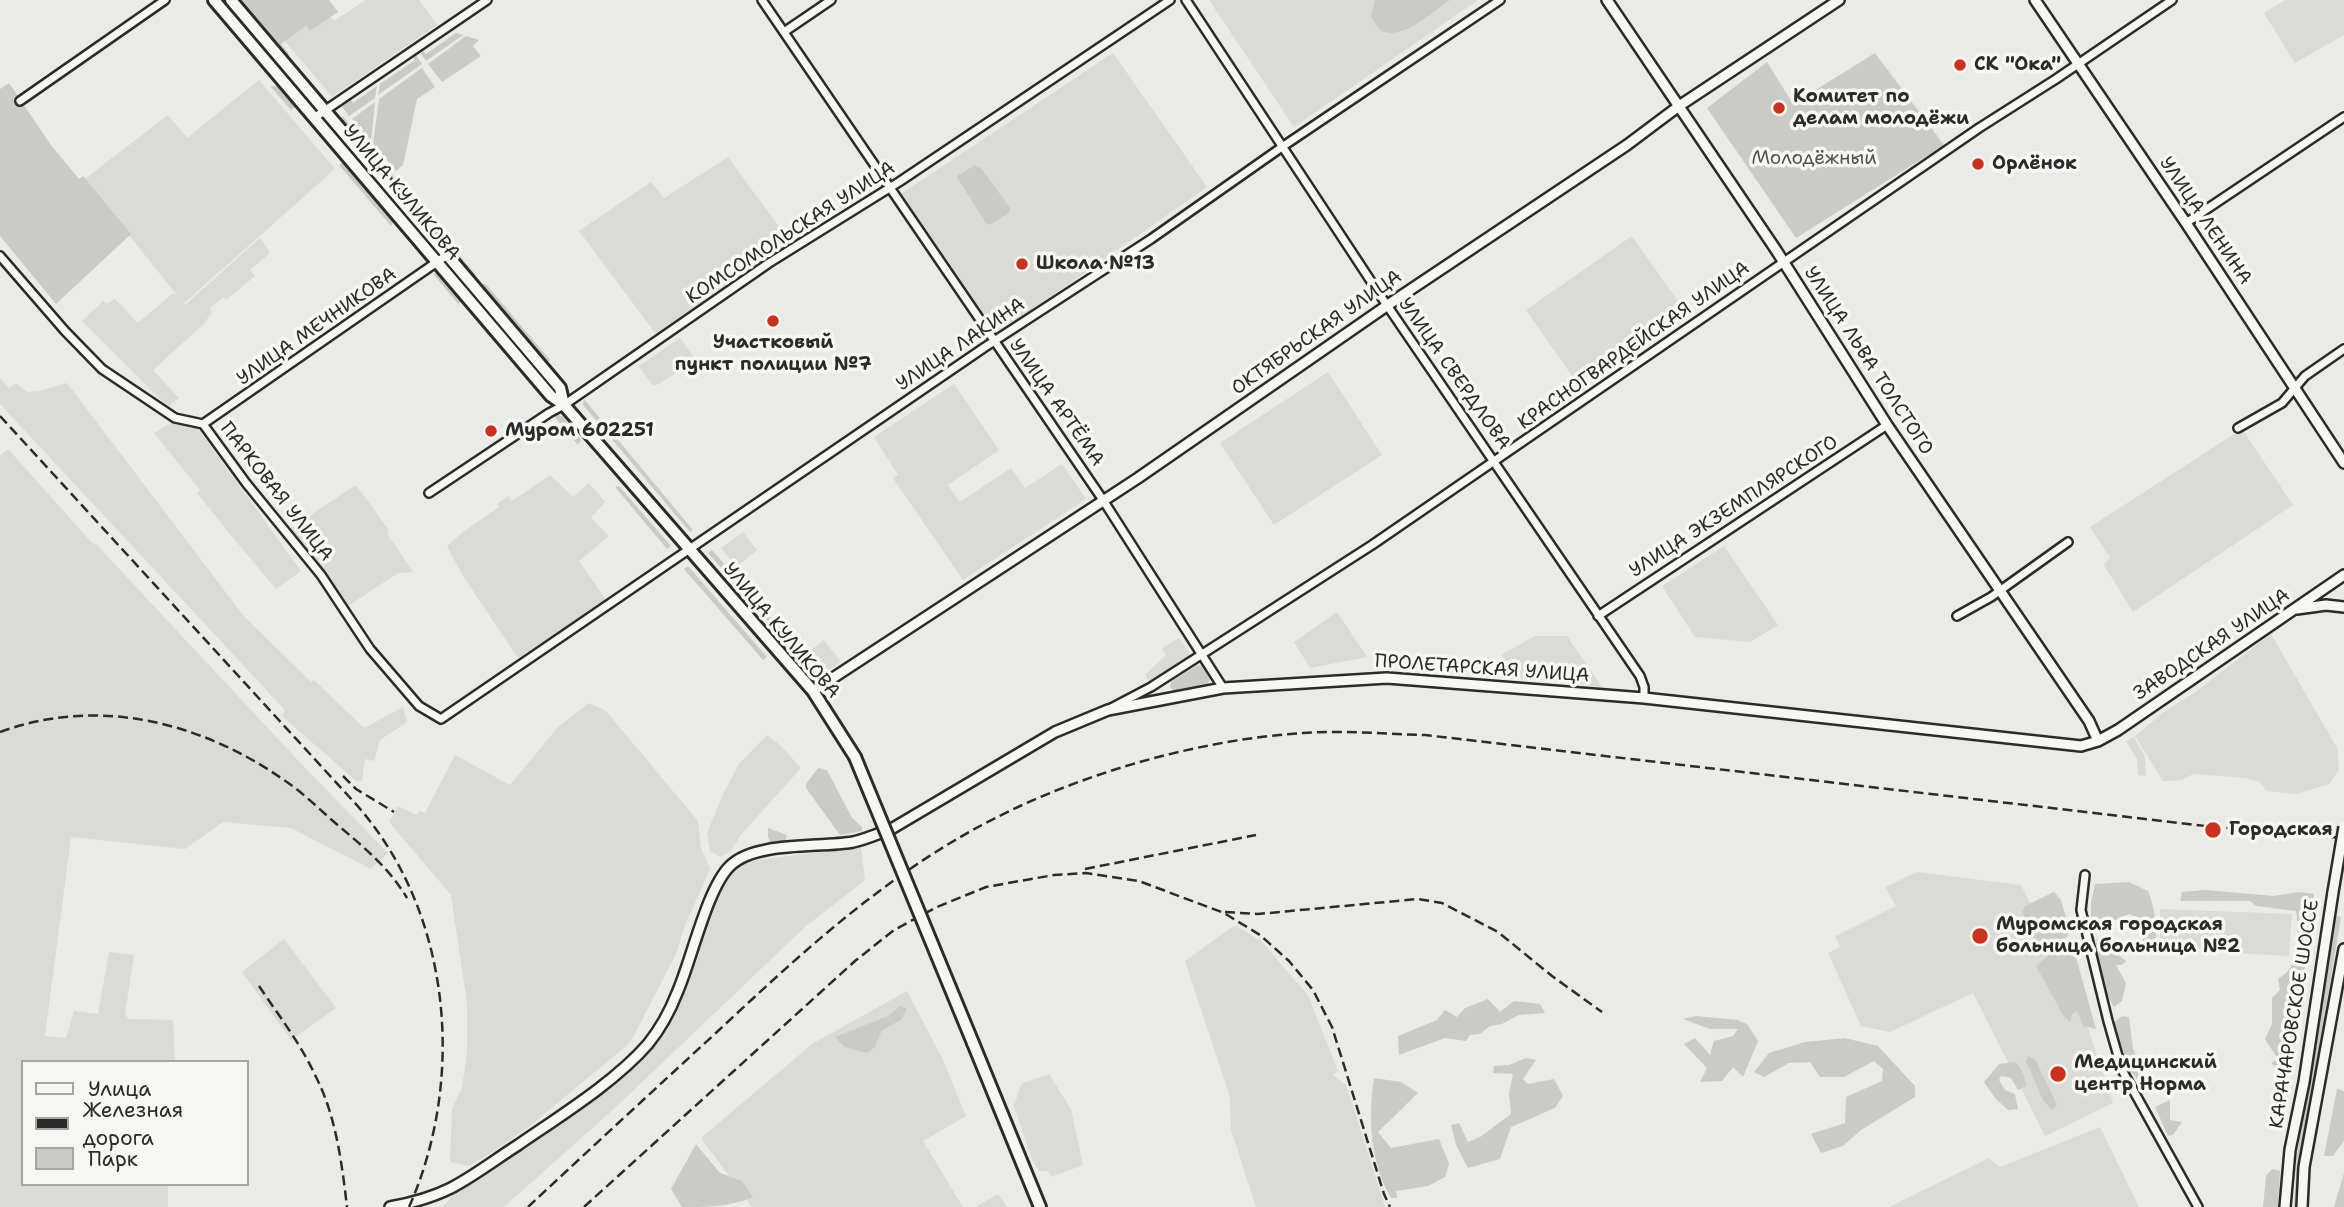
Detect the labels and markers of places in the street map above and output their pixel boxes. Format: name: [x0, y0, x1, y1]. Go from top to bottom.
place label: СК "Ока": [1974, 54, 2061, 76]
marker: СК "Ока": [1952, 57, 1968, 73]
place label: Комитет по делам молодёжи: [1793, 86, 1969, 130]
marker: Комитет по делам молодёжи: [1771, 100, 1787, 116]
place label: Орлёнок: [1992, 153, 2077, 175]
marker: Орлёнок: [1970, 156, 1986, 172]
place label: Школа №13: [1036, 253, 1155, 275]
marker: Школа №13: [1014, 256, 1030, 272]
marker: Участковый пункт полиции №7: [765, 313, 781, 329]
place label: Участковый пункт полиции №7: [675, 332, 871, 376]
place label: Муром 602251: [505, 420, 654, 442]
marker: Муром 602251: [483, 423, 499, 439]
place label: Городская: [2229, 819, 2333, 841]
marker: Городская: [2203, 820, 2223, 840]
place label: Муромская городская больница больница №2: [1996, 914, 2240, 958]
marker: Муромская городская больница больница №2: [1970, 926, 1990, 946]
place label: Медицинский центр Норма: [2074, 1052, 2217, 1096]
marker: Медицинский центр Норма: [2048, 1064, 2068, 1084]

